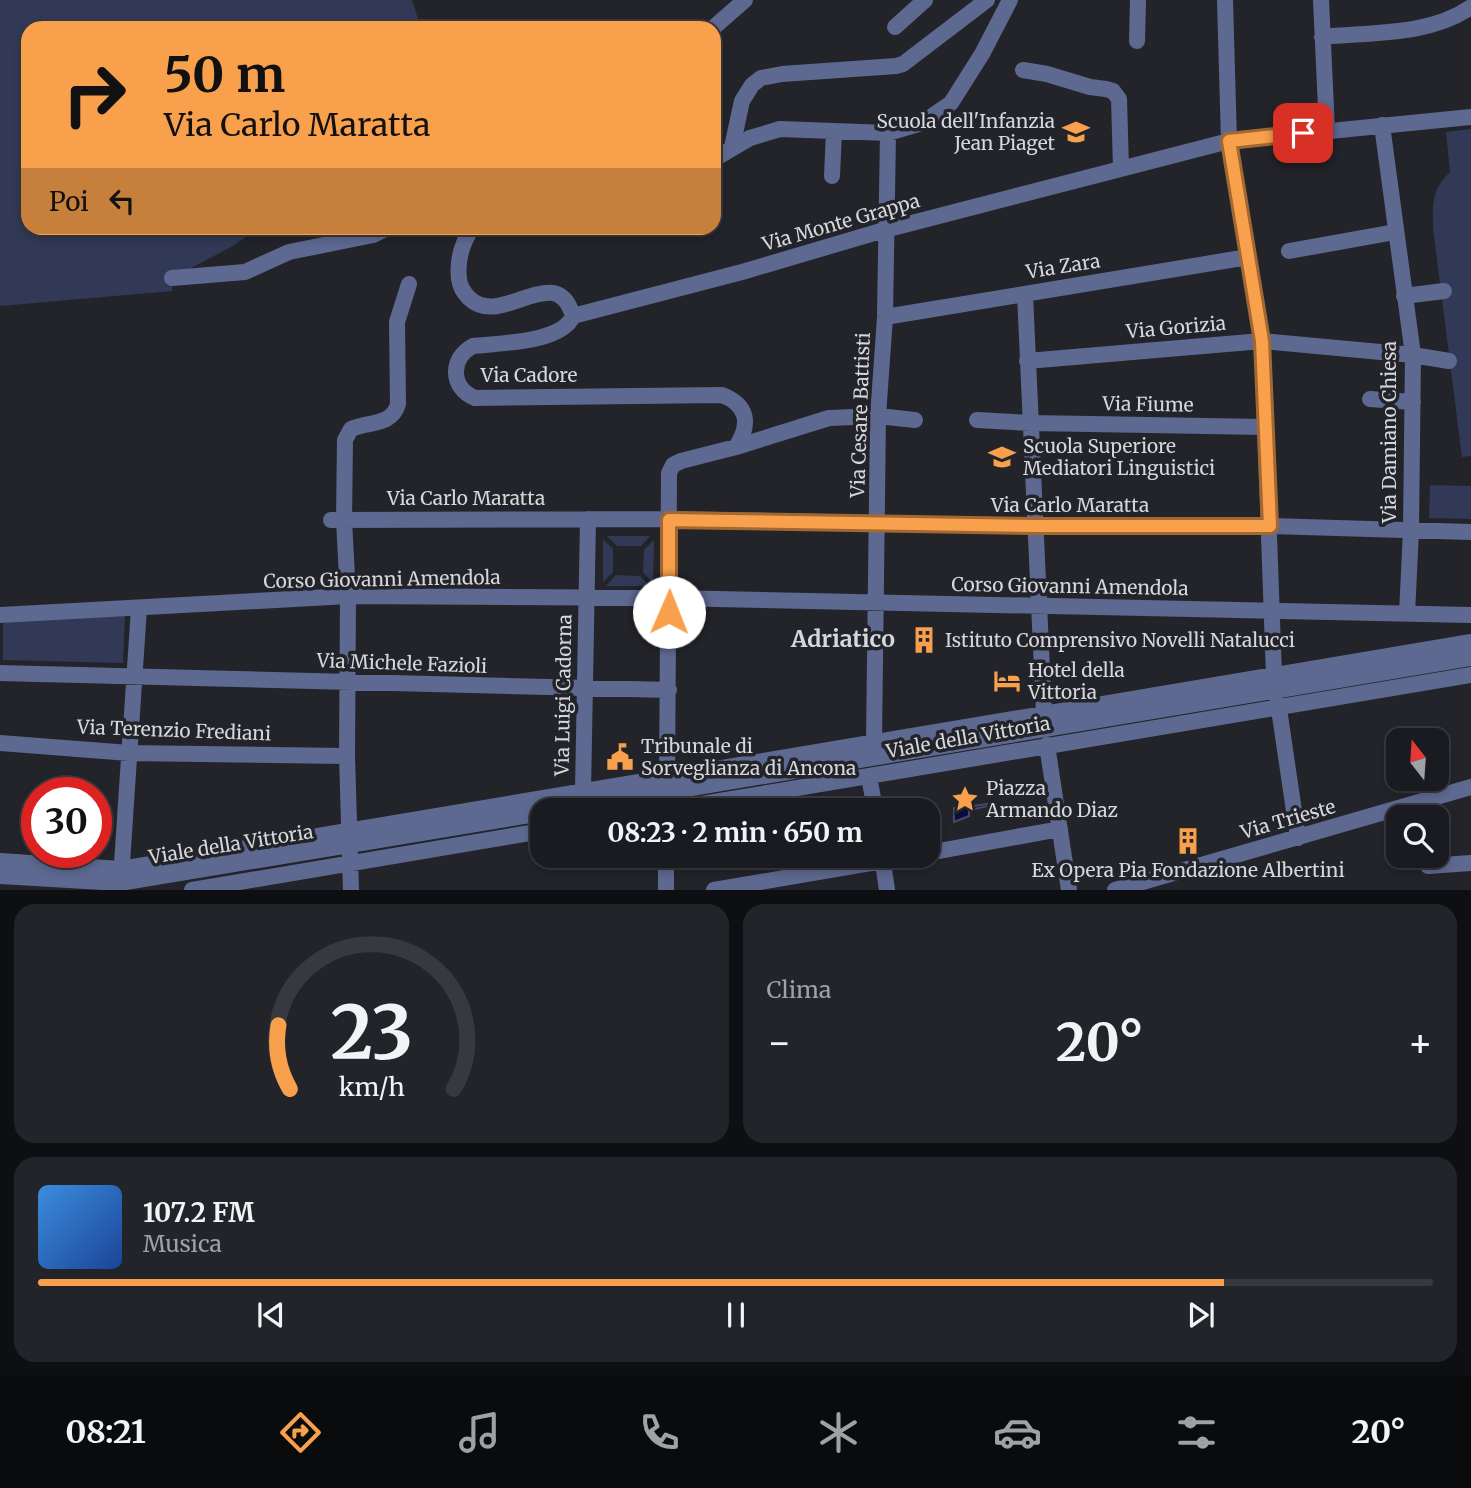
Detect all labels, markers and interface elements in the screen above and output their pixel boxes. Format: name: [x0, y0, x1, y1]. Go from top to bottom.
text: 50 m: [164, 44, 285, 105]
icon: right: [49, 49, 140, 140]
pin: [1273, 103, 1333, 163]
text: Via Carlo Maratta: [164, 105, 430, 145]
place label: Scuola dell'Infanzia Jean Piaget: [877, 109, 1056, 155]
icon: arrive: [1284, 114, 1322, 152]
school or university icon: Scuola dell'Infanzia Jean Piaget: [1061, 117, 1091, 147]
icon: left: [103, 182, 141, 220]
text: Poi: [49, 185, 89, 218]
street label: Via Monte Grappa: [759, 188, 922, 256]
street label: Via Zara: [1023, 248, 1102, 284]
street label: Via Gorizia: [1124, 311, 1227, 343]
street label: Via Cesare Battisti: [845, 332, 875, 499]
street label: Via Damiano Chiesa: [1377, 341, 1401, 524]
street label: Via Cadore: [480, 363, 577, 387]
street label: Via Fiume: [1101, 391, 1194, 417]
place label: Scuola Superiore Mediatori Linguistici: [1023, 434, 1215, 480]
school or university icon: Scuola Superiore Mediatori Linguistici: [987, 442, 1017, 472]
street label: Via Carlo Maratta: [386, 486, 545, 510]
street label: Via Carlo Maratta: [990, 493, 1149, 517]
street label: Corso Giovanni Amendola: [263, 565, 501, 593]
street label: Corso Giovanni Amendola: [951, 572, 1189, 600]
position arrow: [632, 575, 706, 649]
street label: Via Luigi Cadorna: [550, 614, 576, 777]
district label: Adriatico: [790, 624, 895, 653]
building icon: Istituto Comprensivo Novelli Natalucci: [909, 625, 939, 655]
place label: Istituto Comprensivo Novelli Natalucci: [945, 628, 1295, 652]
street label: Via Michele Fazioli: [315, 648, 488, 678]
place label: Hotel della Vittoria: [1027, 658, 1125, 704]
hotel icon: Hotel della Vittoria: [992, 666, 1022, 696]
street label: Viale della Vittoria: [883, 711, 1052, 763]
street label: Via Terenzio Frediani: [75, 715, 272, 745]
north arrow: [1386, 728, 1449, 791]
map controls: [1386, 728, 1449, 868]
place label: Tribunale di Sorveglianza di Ancona: [641, 734, 856, 780]
public building icon: Tribunale di Sorveglianza di Ancona: [605, 742, 635, 772]
place label: Piazza Armando Diaz: [985, 776, 1118, 822]
speed limit sign: 30: [21, 777, 112, 868]
place icon: Piazza Armando Diaz: [950, 784, 980, 814]
street label: Via Trieste: [1237, 794, 1338, 844]
button: search: [1386, 805, 1449, 868]
text: 08:23 · 2 min · 650 m: [607, 816, 863, 849]
street label: Viale della Vittoria: [146, 819, 315, 869]
building icon: Ex Opera Pia Fondazione Albertini: [1173, 826, 1203, 856]
place label: Ex Opera Pia Fondazione Albertini: [1031, 858, 1345, 882]
text: Clima: [767, 975, 831, 1004]
text: 23: [330, 988, 413, 1080]
text: 20°: [1056, 1010, 1144, 1075]
text: −: [767, 1019, 792, 1066]
text: +: [1408, 1019, 1433, 1066]
text: km/h: [338, 1071, 404, 1103]
text: 107.2 FM: [143, 1196, 255, 1229]
text: Musica: [143, 1229, 222, 1258]
icon: previous: [252, 1296, 290, 1334]
icon: pause: [717, 1296, 755, 1334]
icon: next: [1182, 1296, 1220, 1334]
icon: directions: [276, 1408, 325, 1457]
icon: music: [455, 1408, 504, 1457]
icon: phone: [635, 1408, 684, 1457]
icon: climate: [814, 1408, 863, 1457]
icon: car: [993, 1408, 1042, 1457]
icon: filters: [1172, 1408, 1221, 1457]
text: 08:21: [65, 1412, 146, 1452]
text: 20°: [1352, 1412, 1406, 1452]

